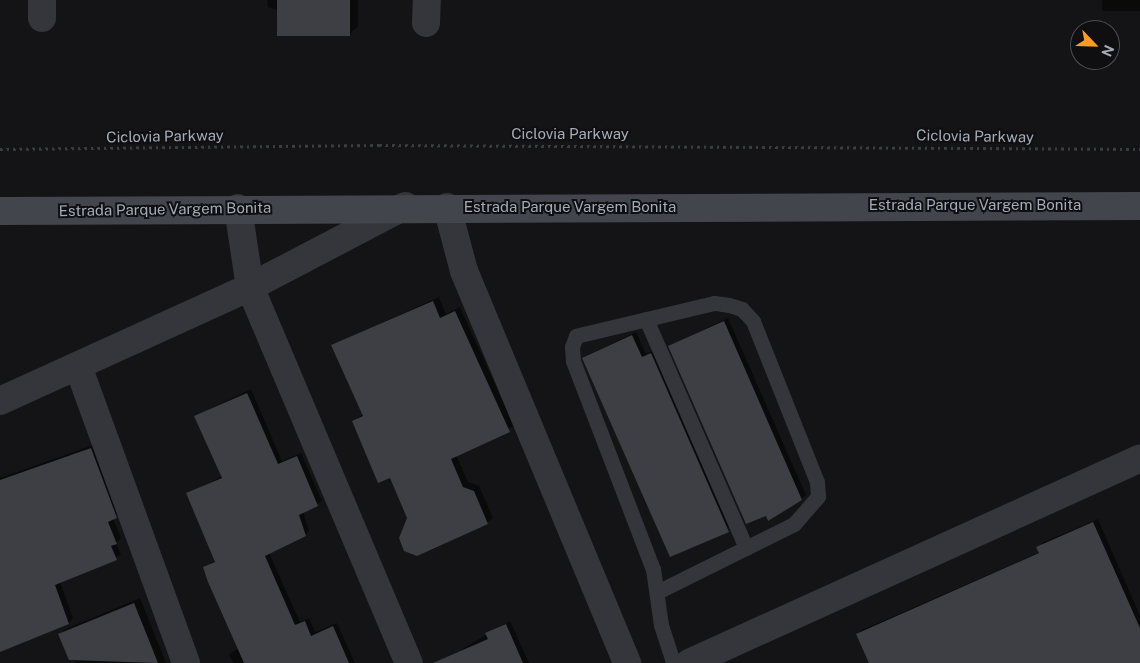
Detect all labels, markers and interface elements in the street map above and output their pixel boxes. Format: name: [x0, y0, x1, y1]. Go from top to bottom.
north arrow: [1070, 20, 1120, 70]
text: N: [1098, 42, 1117, 59]
street label: Ciclovia Parkway: [511, 125, 629, 143]
street label: Ciclovia Parkway: [106, 126, 224, 146]
street label: Ciclovia Parkway: [916, 126, 1034, 146]
street label: Estrada Parque Vargem Bonita: [868, 196, 1082, 214]
street label: Estrada Parque Vargem Bonita: [58, 198, 272, 220]
street label: Estrada Parque Vargem Bonita: [463, 198, 677, 216]

